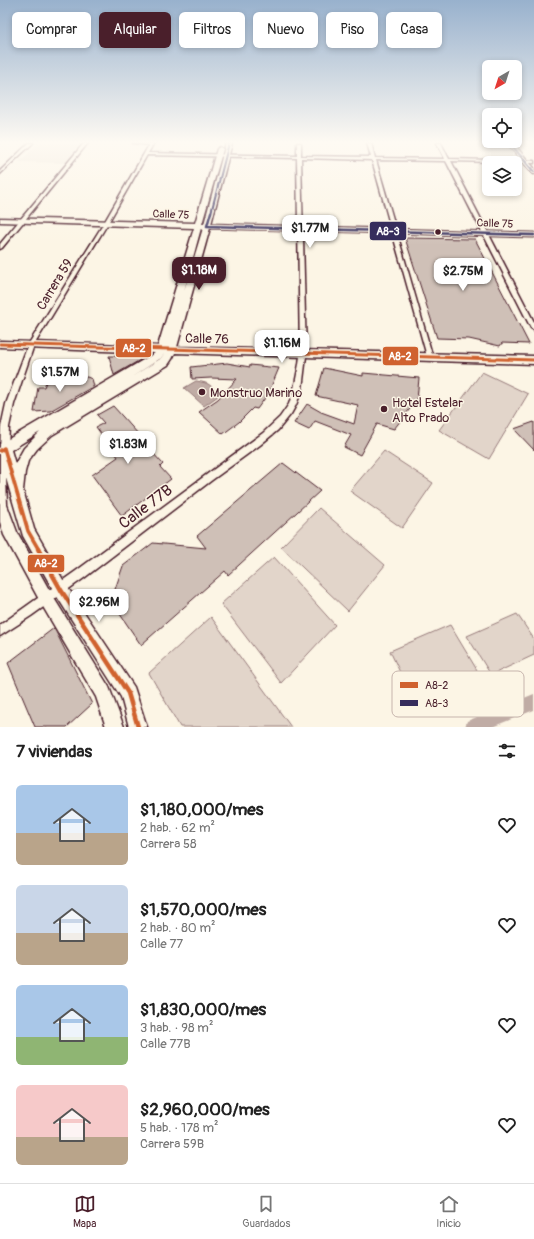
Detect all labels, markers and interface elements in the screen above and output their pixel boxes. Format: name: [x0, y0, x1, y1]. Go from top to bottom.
chip: Comprar: [12, 12, 91, 48]
chip: Alquilar: [99, 12, 171, 48]
chip: Filtros: [179, 12, 245, 48]
chip: Nuevo: [253, 12, 318, 48]
chip: Piso: [326, 12, 378, 48]
chip: Casa: [386, 12, 442, 48]
north arrow: [482, 60, 522, 100]
map controls: [482, 60, 522, 196]
button: locate: [482, 108, 522, 148]
button: layers: [482, 156, 522, 196]
street label: Calle 75: [152, 207, 190, 222]
pin: $1.77M: [277, 215, 343, 249]
street label: Calle 75: [476, 216, 514, 231]
text: $1.77M: [291, 220, 329, 236]
line badge: A8-3: [369, 221, 407, 241]
text: A8-3: [376, 225, 400, 238]
unlabelled marker: [433, 227, 443, 237]
street label: Carrera 59: [33, 256, 76, 313]
pin: $1.18M: [166, 257, 232, 291]
pin: $2.75M: [430, 258, 496, 292]
text: $1.18M: [181, 262, 217, 278]
text: $2.75M: [443, 263, 483, 279]
pin: $1.16M: [249, 330, 315, 364]
street label: Calle 76: [185, 331, 229, 347]
text: $1.16M: [264, 335, 301, 351]
line badge: A8-2: [115, 338, 152, 358]
text: A8-2: [122, 342, 146, 355]
line badge: A8-2: [382, 346, 419, 366]
text: A8-2: [388, 350, 412, 363]
pin: $1.57M: [27, 359, 93, 393]
text: $1.57M: [41, 364, 79, 380]
place label: Monstruo Marino: [210, 385, 302, 401]
marker: Monstruo Marino: [197, 387, 207, 397]
place label: Hotel Estelar Alto Prado: [392, 395, 463, 426]
marker: Hotel Estelar Alto Prado: [379, 404, 389, 414]
pin: $1.83M: [95, 431, 161, 465]
text: $1.83M: [109, 436, 147, 452]
street label: Calle 77B: [115, 480, 176, 534]
line badge: A8-2: [27, 554, 65, 573]
text: A8-2: [34, 557, 58, 570]
pin: $2.96M: [66, 589, 132, 623]
text: $2.96M: [79, 594, 119, 610]
legend: [392, 671, 524, 717]
text: A8-2: [425, 679, 449, 692]
text: A8-3: [425, 697, 449, 710]
icon: filters: [496, 740, 518, 762]
text: 7 viviendas: [16, 741, 92, 762]
text: $1,180,000/mes: [140, 799, 263, 820]
icon: home: [48, 801, 96, 849]
icon: heart: [496, 814, 518, 836]
text: 2 hab. · 62 m²: [140, 820, 215, 836]
text: Carrera 58: [140, 836, 197, 852]
text: $1,570,000/mes: [140, 899, 266, 920]
icon: home: [48, 901, 96, 949]
icon: heart: [496, 914, 518, 936]
text: 2 hab. · 80 m²: [140, 920, 216, 936]
text: Calle 77: [140, 936, 183, 952]
text: $1,830,000/mes: [140, 999, 266, 1020]
icon: home: [48, 1001, 96, 1049]
icon: heart: [496, 1014, 518, 1036]
text: 3 hab. · 98 m²: [140, 1020, 213, 1036]
text: Calle 77B: [140, 1036, 191, 1052]
text: $2,960,000/mes: [140, 1099, 270, 1120]
icon: home: [48, 1101, 96, 1149]
icon: heart: [496, 1114, 518, 1136]
text: 5 hab. · 178 m²: [140, 1120, 218, 1136]
text: Carrera 59B: [140, 1136, 204, 1152]
tab: Mapa: [73, 1193, 96, 1230]
tab: Guardados: [242, 1193, 290, 1230]
tab: Inicio: [436, 1193, 461, 1230]

